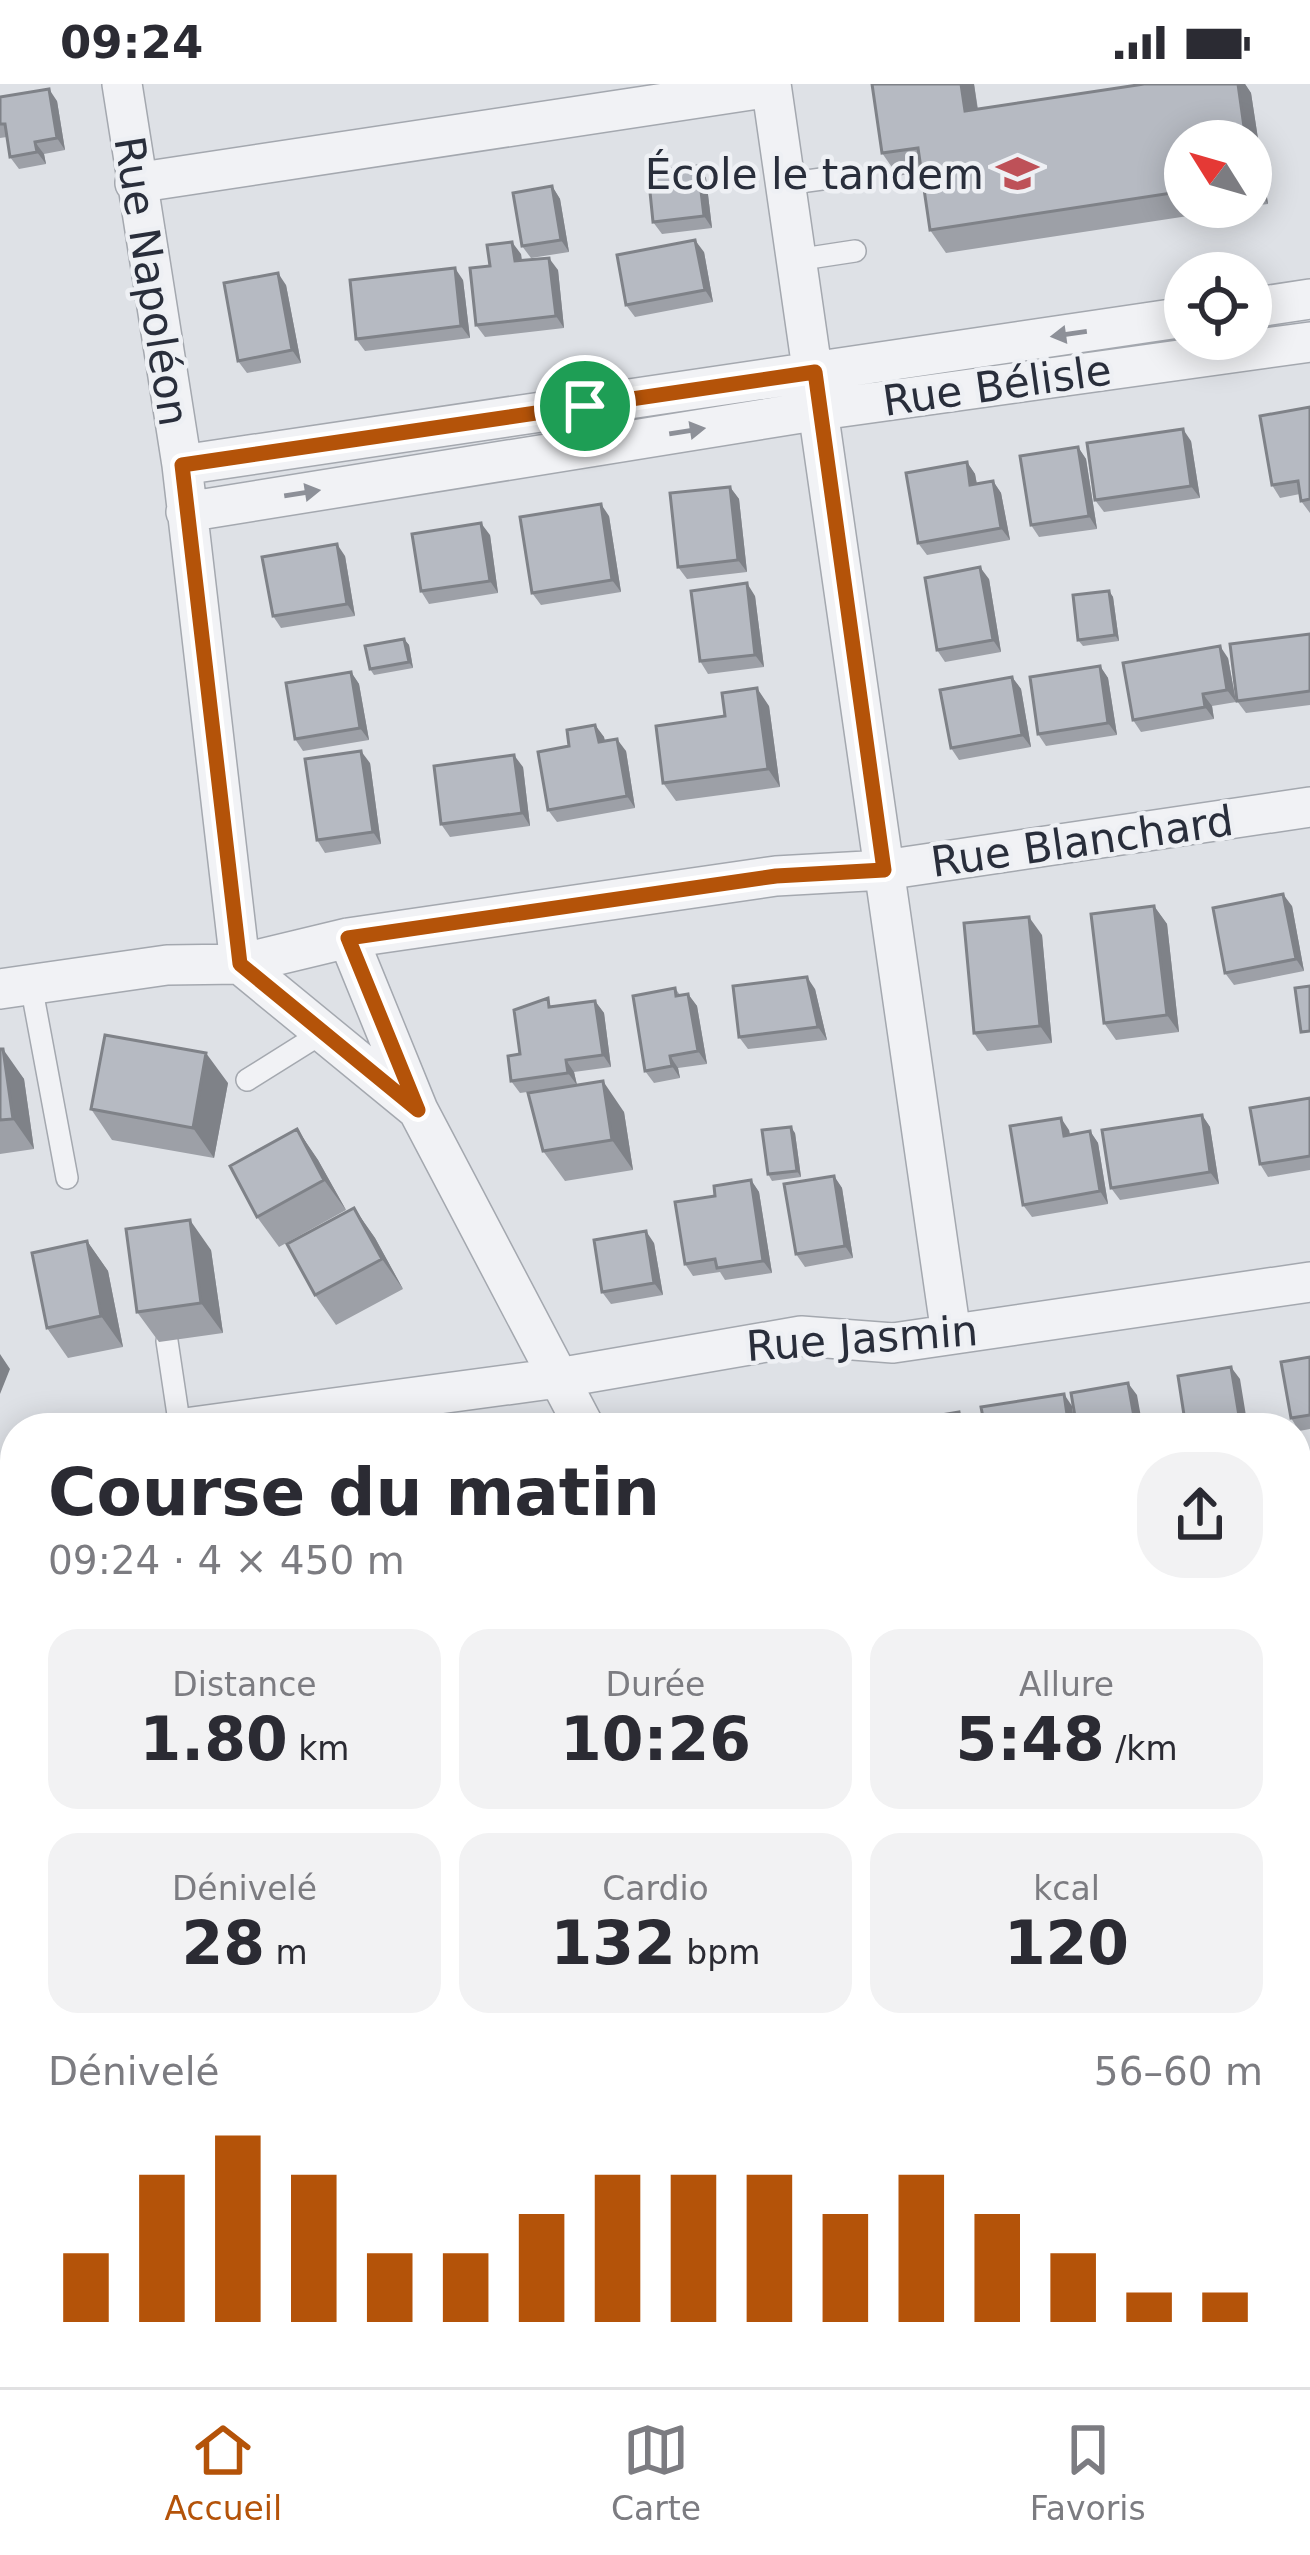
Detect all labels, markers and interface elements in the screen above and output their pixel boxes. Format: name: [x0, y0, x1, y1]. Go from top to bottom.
text: 09:24: [60, 16, 203, 69]
north arrow: [1164, 120, 1272, 228]
map controls: [1164, 120, 1272, 360]
street label: Rue Napoléon: [104, 133, 199, 429]
place label: École le tandem: [645, 149, 984, 199]
school or university icon: École le tandem: [995, 151, 1041, 197]
button: locate: [1164, 252, 1272, 360]
one-way arrow: [1050, 325, 1087, 344]
street label: Rue Bélisle: [880, 345, 1115, 426]
pin: [534, 355, 636, 457]
icon: arrive: [552, 373, 618, 439]
one-way arrow: [668, 422, 706, 440]
one-way arrow: [283, 484, 321, 502]
street label: Rue Blanchard: [928, 796, 1236, 887]
street label: Rue Jasmin: [744, 1306, 980, 1371]
button: share: [1137, 1452, 1263, 1578]
text: Course du matin: [48, 1454, 660, 1531]
text: 09:24 · 4 × 450 m: [48, 1538, 405, 1583]
text: Distance: [172, 1665, 317, 1704]
text: Durée: [606, 1665, 705, 1704]
text: Allure: [1019, 1665, 1114, 1704]
text: 1.80: [140, 1704, 288, 1774]
text: 10:26: [560, 1704, 751, 1774]
text: 5:48: [955, 1704, 1105, 1774]
text: km: [288, 1729, 349, 1768]
text: /km: [1105, 1729, 1178, 1768]
text: Dénivelé: [172, 1869, 317, 1908]
text: Cardio: [602, 1869, 709, 1908]
text: kcal: [1033, 1869, 1100, 1908]
text: 28: [181, 1908, 265, 1978]
text: 132: [551, 1908, 676, 1978]
text: 120: [1004, 1908, 1129, 1978]
text: m: [265, 1933, 308, 1972]
text: bpm: [676, 1933, 760, 1972]
text: Dénivelé: [48, 2049, 219, 2094]
text: 56–60 m: [1094, 2049, 1263, 2094]
tab: Accueil: [164, 2417, 282, 2528]
tab: Carte: [611, 2417, 701, 2528]
tab: Favoris: [1030, 2417, 1146, 2528]

